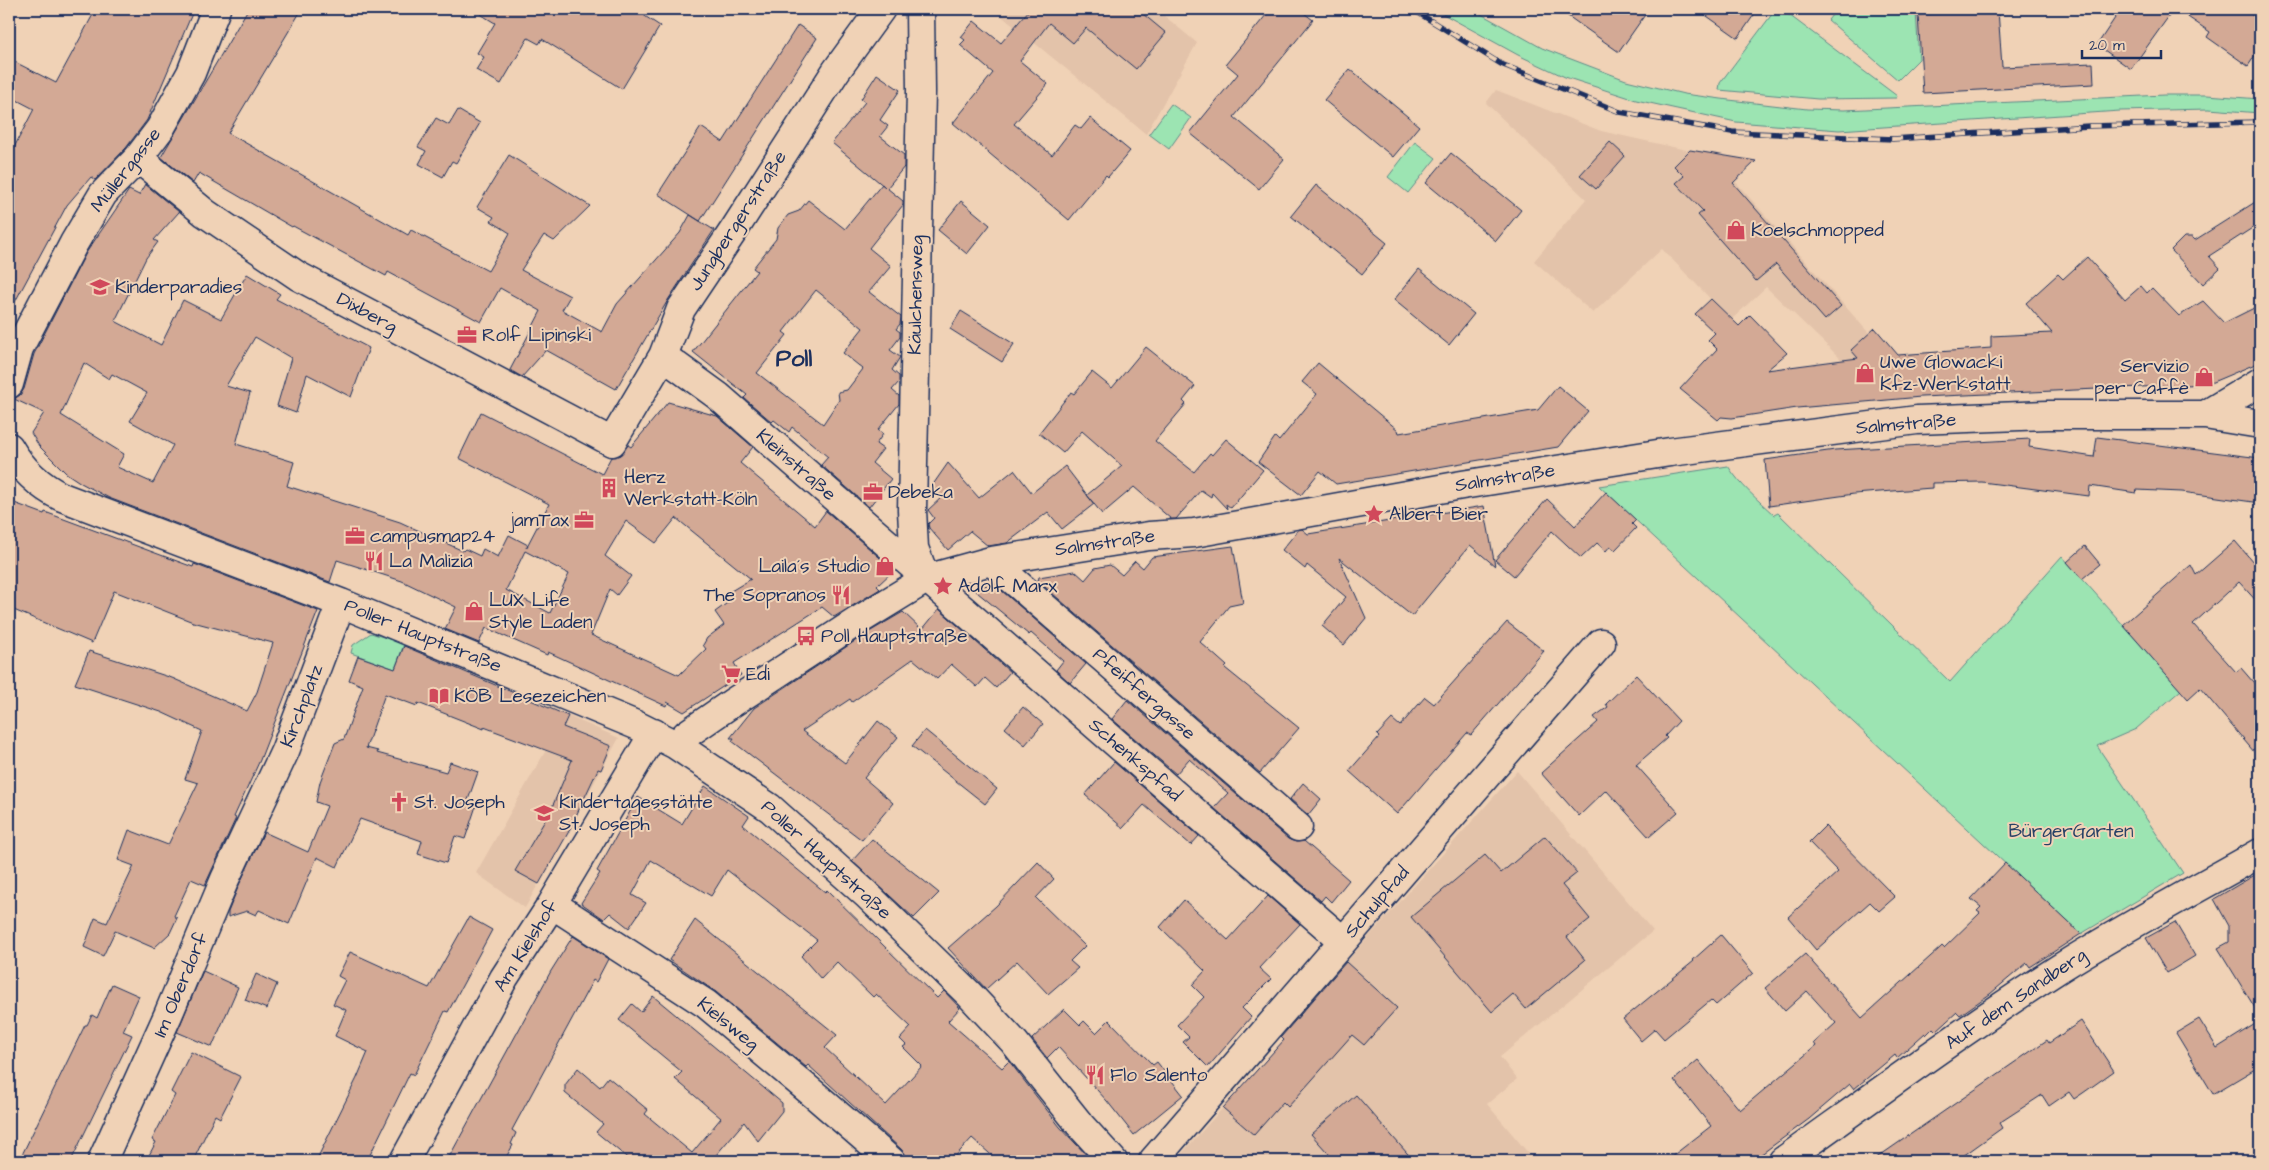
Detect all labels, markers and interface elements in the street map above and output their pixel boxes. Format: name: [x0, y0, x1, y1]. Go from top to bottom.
scale bar: [2082, 28, 2160, 60]
text: 20 m: [2089, 35, 2125, 56]
street label: Müllergasse: [84, 122, 168, 219]
street label: Jungbergerstraße: [683, 146, 794, 297]
place label: Koelschmopped: [1751, 217, 1884, 244]
shop icon: Koelschmopped: [1725, 219, 1747, 241]
street label: Käulchensweg: [901, 235, 932, 355]
place label: Kinderparadies: [115, 274, 242, 301]
school or university icon: Kinderparadies: [89, 276, 111, 298]
street label: Dixberg: [331, 286, 402, 341]
place label: Rolf Lipinski: [482, 322, 591, 349]
office icon: Rolf Lipinski: [456, 324, 478, 346]
district label: Poll: [776, 342, 812, 376]
place label: Uwe Glowacki Kfz-Werkstatt: [1880, 349, 2011, 398]
place label: Servizio per Caffè: [2094, 353, 2189, 402]
shop icon: Uwe Glowacki Kfz-Werkstatt: [1854, 362, 1876, 384]
shop icon: Servizio per Caffè: [2193, 366, 2215, 388]
street label: Salmstraße: [1855, 406, 1957, 442]
street label: Kleinstraße: [750, 423, 842, 507]
street label: Salmstraße: [1453, 457, 1557, 499]
place label: Herz Werkstatt-Köln: [624, 464, 757, 513]
building icon: Herz Werkstatt-Köln: [598, 477, 620, 499]
place label: Debeka: [888, 479, 953, 506]
office icon: Debeka: [862, 481, 884, 503]
place label: Albert Bier: [1389, 501, 1489, 528]
place icon: Albert Bier: [1363, 503, 1385, 525]
place label: jamTax: [508, 507, 569, 534]
office icon: jamTax: [573, 509, 595, 531]
place label: campusmap24: [370, 523, 495, 550]
street label: Salmstraße: [1053, 523, 1157, 563]
office icon: campusmap24: [344, 525, 366, 547]
place label: La Malizia: [389, 548, 473, 575]
restaurant icon: La Malizia: [363, 550, 385, 572]
place label: Laila´s Studio: [758, 553, 870, 580]
shop icon: Laila´s Studio: [874, 555, 896, 577]
place label: Adolf Marx: [958, 573, 1057, 600]
place icon: Adolf Marx: [932, 575, 954, 597]
place label: The Sopranos: [704, 582, 826, 609]
restaurant icon: The Sopranos: [830, 584, 852, 606]
place label: LUX Life Style Laden: [489, 587, 593, 637]
street label: Poller Hauptstraße: [340, 592, 506, 680]
shop icon: LUX Life Style Laden: [463, 600, 485, 622]
place label: Poll Hauptstraße: [821, 623, 968, 650]
bus stop icon: Poll Hauptstraße: [795, 625, 817, 647]
street label: Pfeiffergasse: [1086, 642, 1201, 747]
street label: Kirchplatz: [274, 660, 330, 751]
place label: Edi: [746, 661, 770, 688]
supermarket icon: Edi: [720, 663, 742, 685]
place label: KÖB Lesezeichen: [454, 683, 606, 710]
library icon: KÖB Lesezeichen: [428, 685, 450, 707]
street label: Schenkspfad: [1082, 712, 1188, 808]
place label: St. Joseph: [414, 789, 505, 816]
place label: Kindertagesstätte St. Joseph: [559, 789, 713, 838]
church icon: St. Joseph: [388, 791, 410, 813]
street label: Poller Hauptstraße: [755, 794, 897, 926]
school or university icon: Kindertagesstätte St. Joseph: [533, 802, 555, 824]
park label: BürgerGarten: [2009, 818, 2133, 846]
street label: Schulpfad: [1338, 860, 1416, 944]
street label: Am Kielshof: [487, 895, 565, 997]
street label: Im Oberdorf: [147, 928, 216, 1042]
street label: Auf dem Sandberg: [1940, 941, 2093, 1057]
street label: Kielsweg: [691, 991, 765, 1058]
place label: Flo Salento: [1110, 1062, 1208, 1089]
restaurant icon: Flo Salento: [1084, 1064, 1106, 1086]

